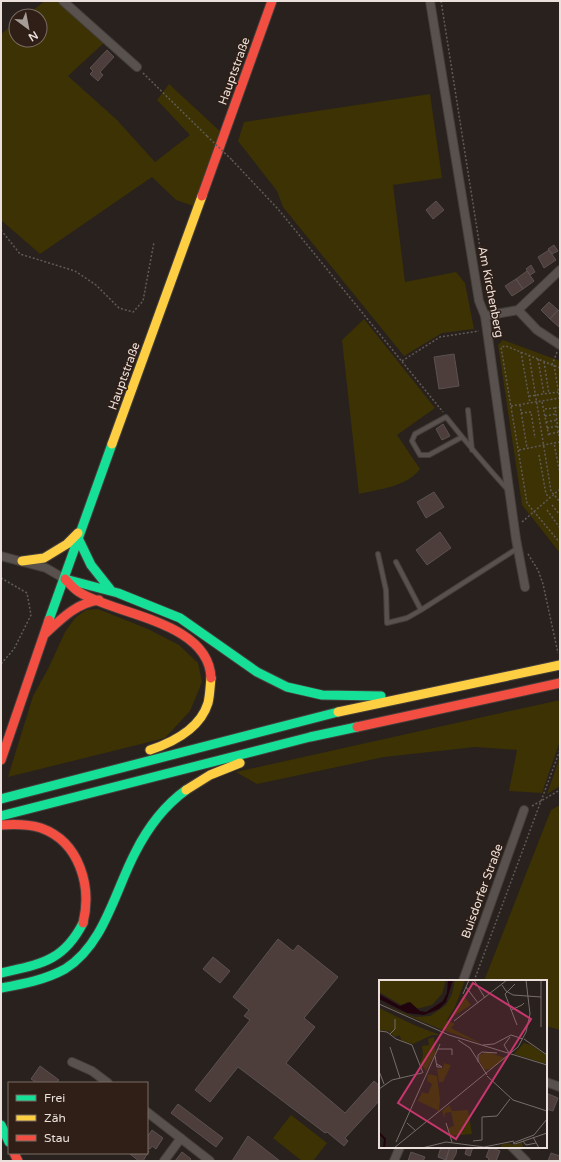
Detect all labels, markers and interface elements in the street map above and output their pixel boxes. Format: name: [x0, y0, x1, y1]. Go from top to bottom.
north arrow: [8, 8, 48, 48]
text: N: [26, 28, 40, 44]
street label: Hauptstraße: [215, 35, 253, 107]
street label: Am Kirchenberg: [475, 245, 507, 339]
street label: Hauptstraße: [105, 340, 143, 412]
street label: Buisdorfer Straße: [458, 842, 506, 940]
inset map: [379, 980, 547, 1148]
legend: [8, 1082, 148, 1154]
text: Frei: [44, 1091, 65, 1105]
text: Zäh: [44, 1111, 66, 1125]
text: Stau: [44, 1131, 70, 1145]

